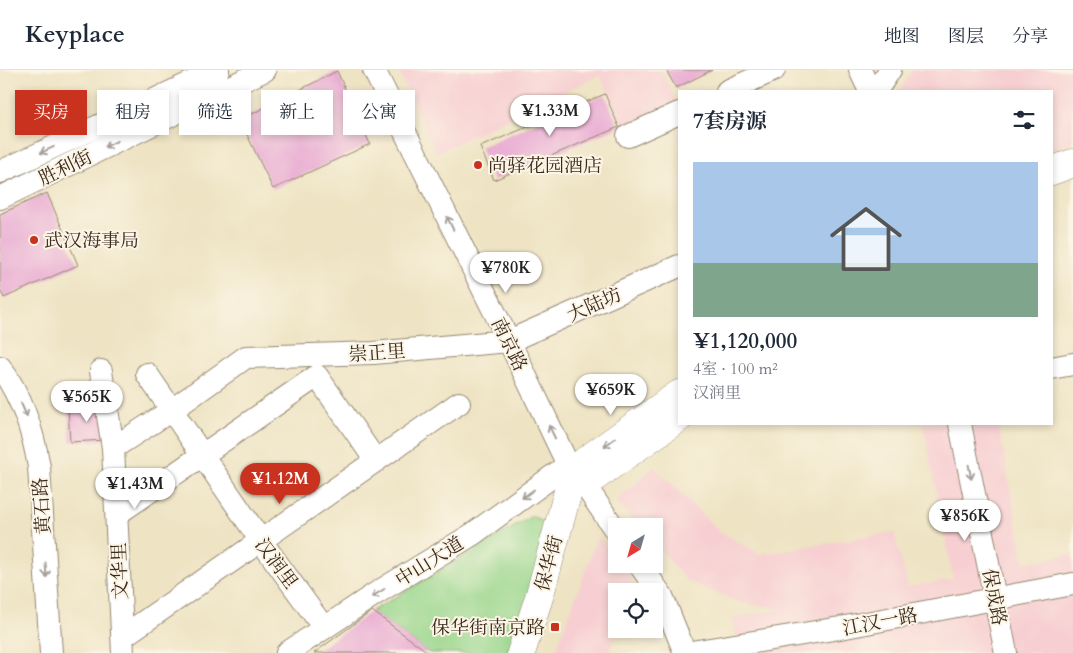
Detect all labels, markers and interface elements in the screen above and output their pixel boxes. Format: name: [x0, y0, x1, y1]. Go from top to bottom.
text: Keyplace: [25, 18, 125, 51]
text: 地图: [884, 24, 920, 49]
text: 图层: [948, 24, 984, 49]
text: 分享: [1012, 24, 1048, 49]
chip: 买房: [15, 90, 87, 135]
chip: 租房: [97, 90, 169, 135]
chip: 筛选: [179, 90, 251, 135]
chip: 新上: [261, 90, 333, 135]
chip: 公寓: [343, 90, 415, 135]
pin: ¥1.33M: [509, 94, 591, 137]
text: ¥1.33M: [521, 100, 579, 122]
icon: filters: [1010, 106, 1038, 134]
text: 7套房源: [693, 107, 767, 136]
one-way arrow: [104, 140, 119, 150]
street label: 胜利街: [34, 144, 97, 192]
one-way arrow: [40, 145, 55, 155]
place label: 尚驿花园酒店: [488, 153, 602, 179]
marker: 尚驿花园酒店: [472, 159, 484, 171]
icon: home: [821, 194, 911, 284]
one-way arrow: [445, 216, 454, 231]
place label: 武汉海事局: [44, 228, 139, 254]
marker: 武汉海事局: [28, 234, 40, 246]
pin: ¥780K: [471, 252, 541, 294]
text: ¥780K: [481, 257, 531, 279]
street label: 大陆坊: [563, 281, 626, 328]
street label: 南京路: [485, 313, 533, 376]
text: ¥1,120,000: [693, 327, 797, 356]
street label: 崇正里: [348, 338, 406, 368]
text: 4室 · 100 m²: [693, 358, 778, 380]
pin: ¥659K: [576, 374, 646, 416]
text: ¥659K: [586, 379, 636, 401]
pin: ¥565K: [52, 380, 122, 423]
text: 汉润里: [693, 382, 741, 404]
text: ¥565K: [62, 386, 112, 408]
one-way arrow: [19, 402, 29, 417]
one-way arrow: [547, 425, 556, 440]
one-way arrow: [604, 437, 618, 447]
pin: ¥1.12M: [239, 462, 321, 505]
one-way arrow: [966, 463, 975, 479]
pin: ¥1.43M: [94, 468, 176, 510]
text: ¥1.12M: [251, 468, 309, 490]
text: ¥1.43M: [106, 473, 164, 495]
street label: 黄石路: [27, 477, 57, 535]
one-way arrow: [521, 489, 535, 499]
pin: ¥856K: [930, 500, 1000, 542]
text: ¥856K: [940, 505, 990, 527]
north arrow: [608, 518, 662, 572]
map controls: [608, 518, 663, 638]
street label: 中山大道: [390, 531, 469, 593]
street label: 保华街: [529, 532, 569, 594]
street label: 汉润里: [249, 533, 303, 594]
street label: 文华里: [106, 542, 134, 600]
one-way arrow: [41, 561, 50, 577]
street label: 保成路: [976, 567, 1012, 628]
button: locate: [608, 583, 663, 638]
one-way arrow: [371, 588, 385, 598]
street label: 江汉一路: [840, 602, 920, 642]
place label: 保华街南京路: [431, 615, 545, 641]
marker: 保华街南京路: [549, 621, 561, 633]

